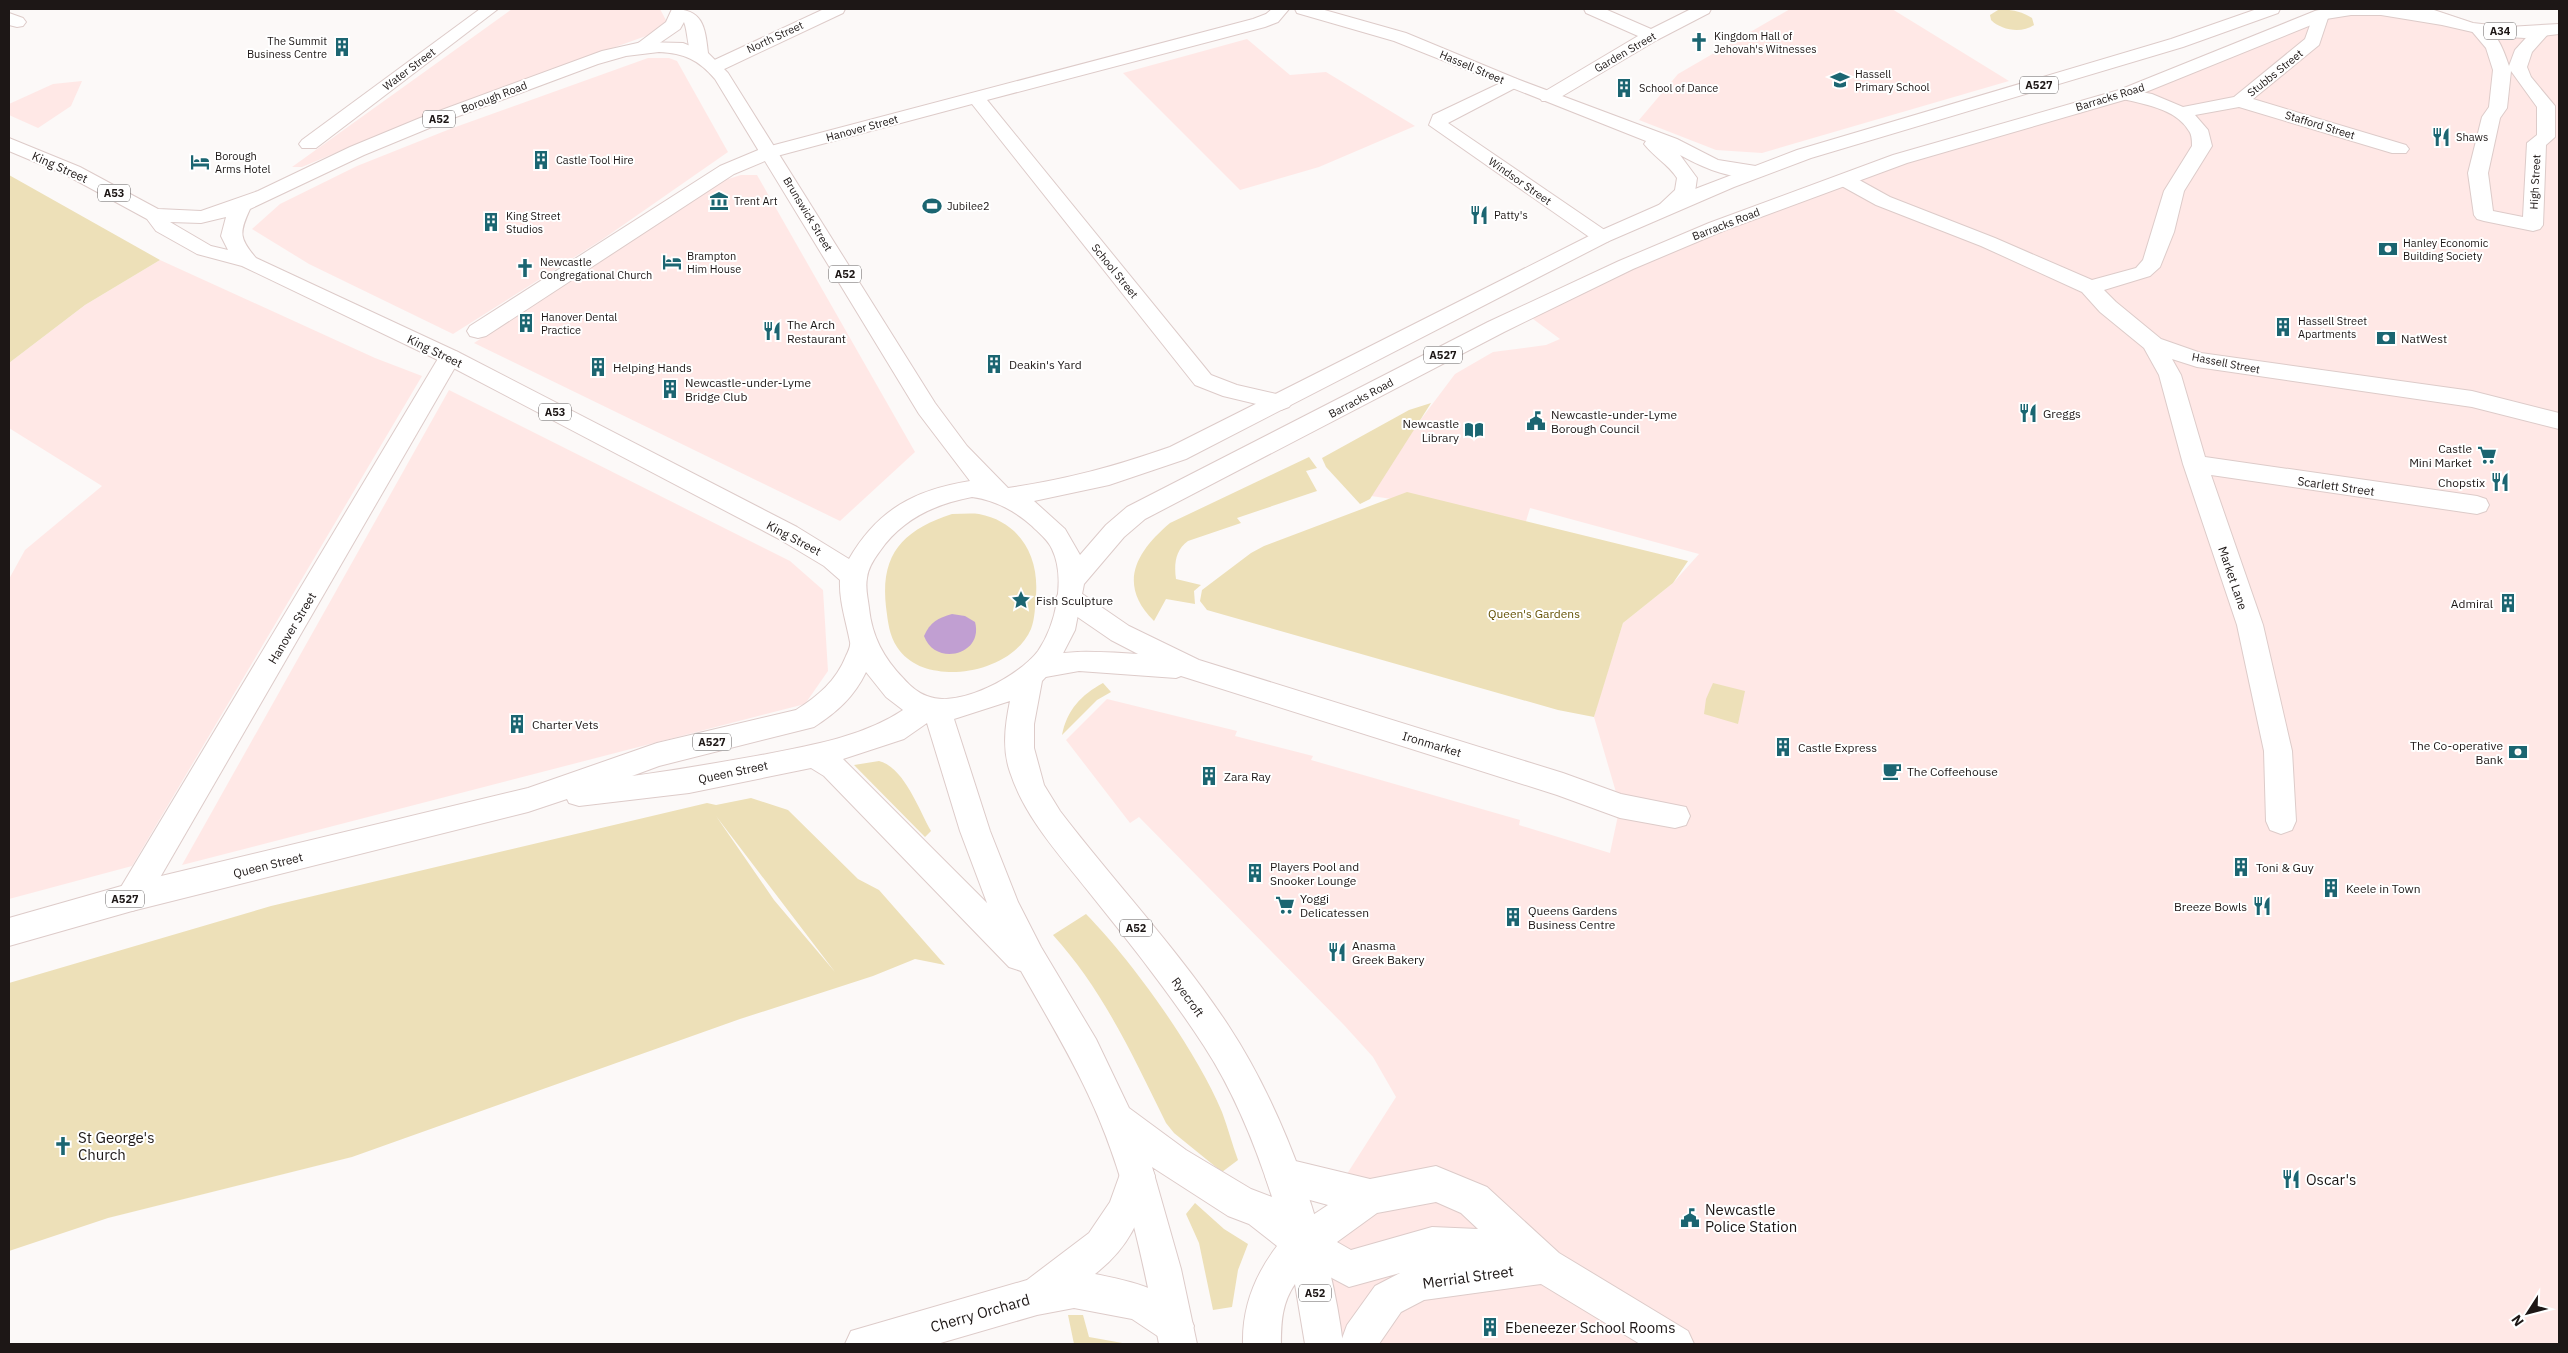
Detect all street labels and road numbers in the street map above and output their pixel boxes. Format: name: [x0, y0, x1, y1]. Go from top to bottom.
street label: North Street: [744, 18, 806, 56]
road number: A34: [2484, 22, 2516, 40]
street label: Garden Street: [1592, 29, 1658, 75]
street label: Water Street: [380, 45, 438, 93]
street label: Stubbs Street: [2244, 46, 2306, 100]
street label: Hassell Street: [1437, 47, 1507, 87]
road number: A527: [2020, 76, 2058, 94]
street label: Borough Road: [459, 78, 529, 116]
street label: Barracks Road: [2074, 80, 2146, 114]
street label: Stafford Street: [2283, 108, 2357, 142]
road number: A52: [423, 110, 455, 128]
street label: Hanover Street: [824, 112, 900, 144]
street label: King Street: [30, 148, 90, 186]
street label: Windsor Street: [1486, 154, 1554, 208]
street label: High Street: [2527, 154, 2543, 210]
street label: Brunswick Street: [780, 174, 836, 254]
road number: A53: [98, 184, 130, 202]
street label: Barracks Road: [1690, 205, 1762, 243]
street label: School Street: [1089, 241, 1141, 301]
road number: A52: [829, 266, 861, 282]
street label: King Street: [405, 331, 465, 371]
road number: A527: [1424, 346, 1462, 364]
street label: Hassell Street: [2191, 350, 2261, 376]
street label: Barracks Road: [1326, 375, 1396, 421]
road number: A53: [539, 404, 571, 421]
street label: Scarlett Street: [2296, 473, 2376, 499]
street label: King Street: [764, 517, 824, 559]
street label: Market Lane: [2215, 544, 2251, 612]
street label: Hanover Street: [265, 589, 319, 667]
street label: Ironmarket: [1401, 728, 1463, 760]
road number: A527: [693, 734, 731, 750]
street label: Queen Street: [697, 757, 769, 787]
street label: Queen Street: [232, 849, 304, 881]
road number: A527: [106, 891, 144, 908]
road number: A52: [1120, 920, 1152, 936]
street label: Ryecroft: [1169, 974, 1207, 1020]
street label: Merrial Street: [1421, 1261, 1515, 1293]
road number: A52: [1299, 1285, 1331, 1302]
street label: Cherry Orchard: [928, 1290, 1032, 1336]

